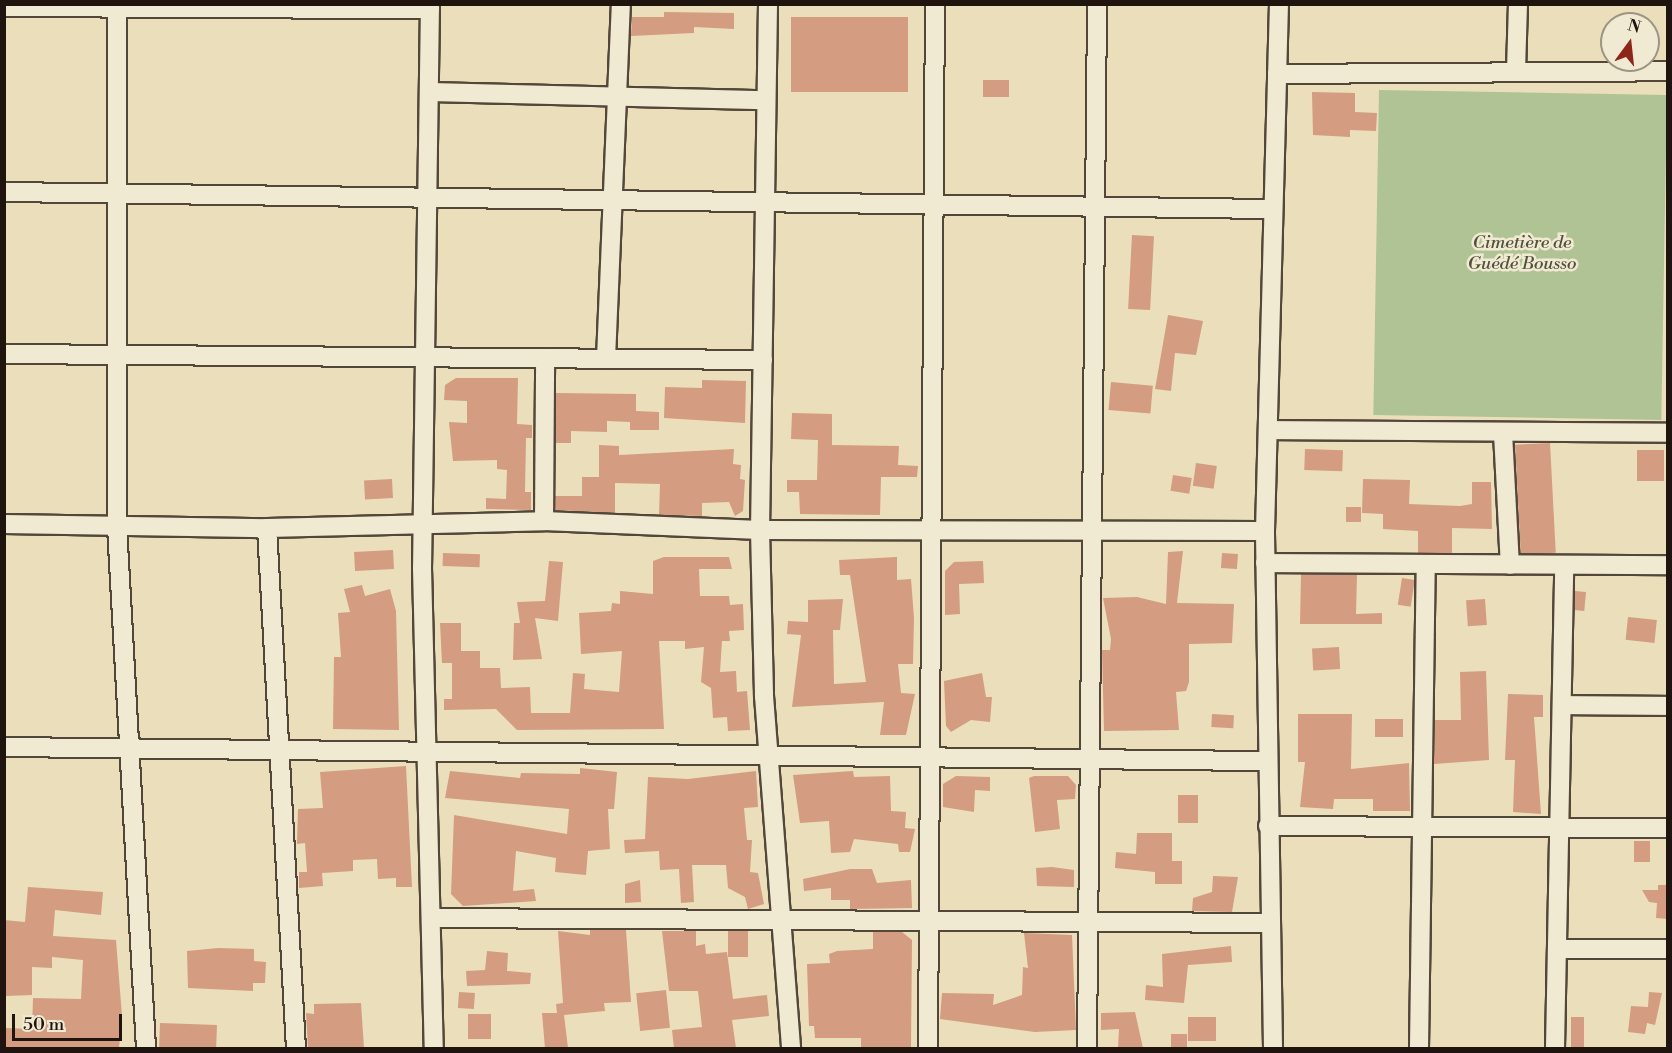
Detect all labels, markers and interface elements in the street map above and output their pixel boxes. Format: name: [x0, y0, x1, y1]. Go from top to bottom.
north arrow: [1600, 12, 1660, 72]
text: N: [1625, 15, 1643, 38]
park label: Cimetière de Guédé Bousso: [1467, 233, 1577, 276]
scale bar: [15, 1002, 124, 1040]
text: 50 m: [23, 1013, 64, 1036]

